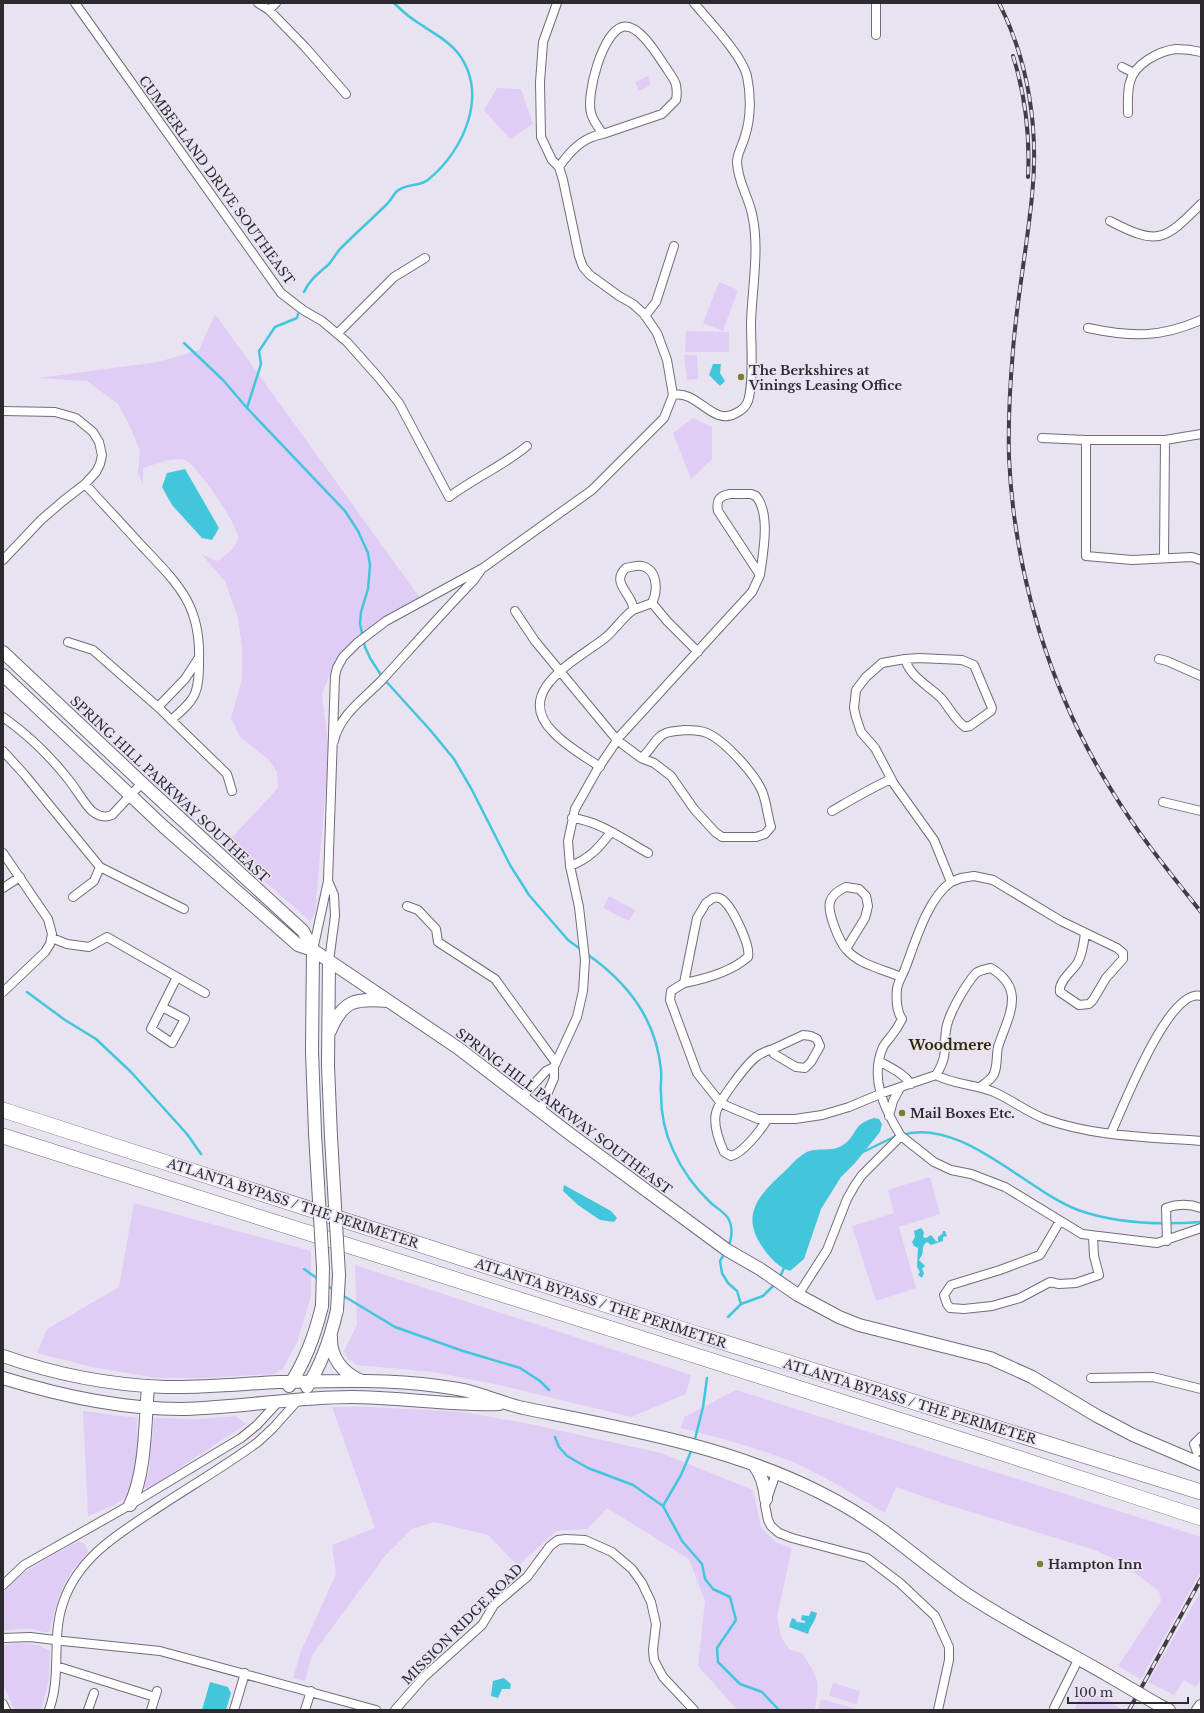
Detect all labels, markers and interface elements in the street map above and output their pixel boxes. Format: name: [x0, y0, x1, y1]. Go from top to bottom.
street label: CUMBERLAND DRIVE SOUTHEAST: [135, 72, 299, 289]
place label: The Berkshires at Vinings Leasing Office: [748, 362, 902, 394]
marker: The Berkshires at Vinings Leasing Office: [736, 372, 746, 382]
street label: SPRING HILL PARKWAY SOUTHEAST: [67, 692, 273, 887]
street label: SPRING HILL PARKWAY SOUTHEAST: [452, 1025, 676, 1199]
district label: Woodmere: [907, 1036, 992, 1054]
place label: Mail Boxes Etc.: [910, 1105, 1015, 1122]
marker: Mail Boxes Etc.: [897, 1108, 907, 1118]
street label: ATLANTA BYPASS / THE PERIMETER: [164, 1154, 421, 1252]
street label: ATLANTA BYPASS / THE PERIMETER: [472, 1254, 729, 1352]
street label: ATLANTA BYPASS / THE PERIMETER: [780, 1355, 1039, 1448]
place label: Hampton Inn: [1048, 1556, 1143, 1573]
marker: Hampton Inn: [1035, 1559, 1045, 1569]
street label: MISSION RIDGE ROAD: [398, 1560, 526, 1688]
scale bar: [1068, 1679, 1188, 1705]
text: 100 m: [1074, 1685, 1113, 1700]

